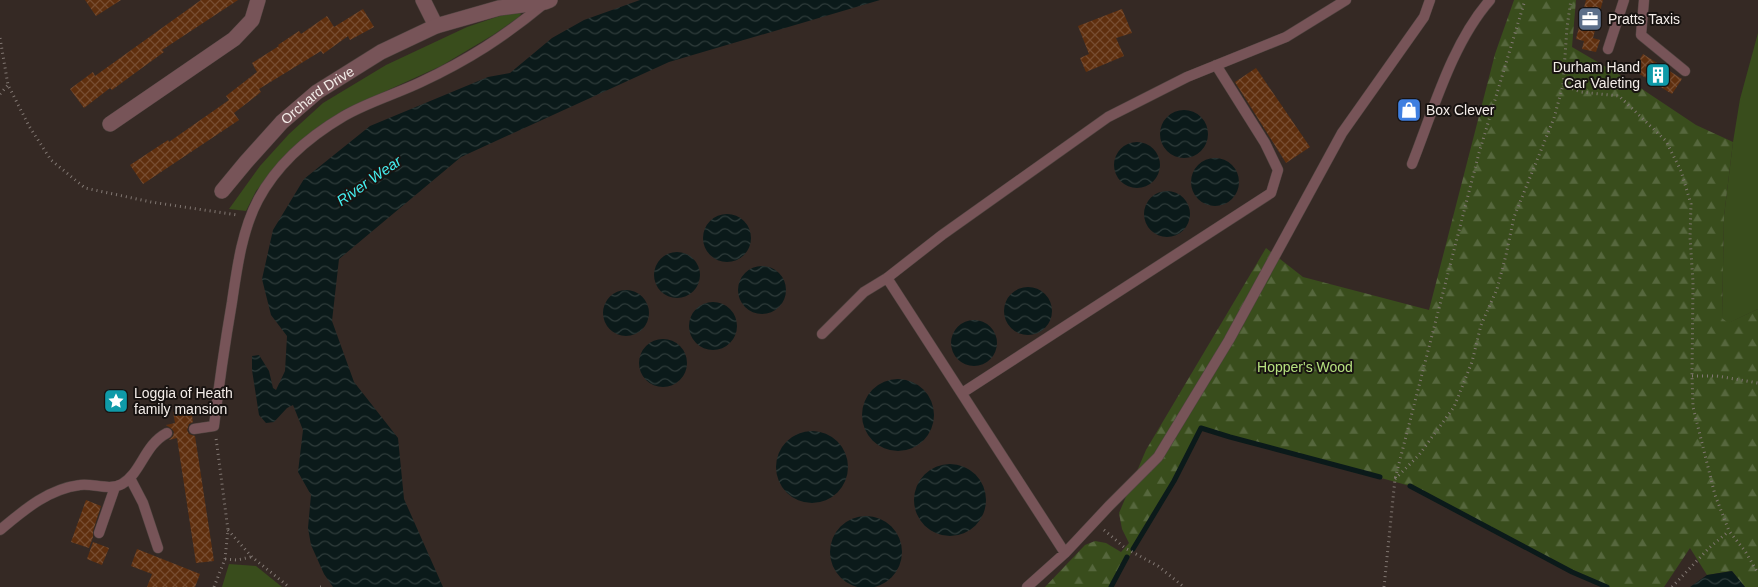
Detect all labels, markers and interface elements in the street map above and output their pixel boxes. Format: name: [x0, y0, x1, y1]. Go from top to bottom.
office icon: Pratts Taxis: [1577, 6, 1603, 32]
place label: Pratts Taxis: [1608, 11, 1680, 27]
place label: Durham Hand Car Valeting: [1553, 59, 1640, 91]
building icon: Durham Hand Car Valeting: [1645, 62, 1671, 88]
street label: Orchard Drive: [277, 63, 357, 127]
shop icon: Box Clever: [1396, 97, 1422, 123]
place label: Box Clever: [1426, 102, 1495, 118]
water label: River Wear: [333, 152, 405, 209]
park label: Hopper's Wood: [1257, 359, 1353, 375]
place label: Loggia of Heath family mansion: [134, 385, 233, 417]
place icon: Loggia of Heath family mansion: [103, 388, 129, 414]

